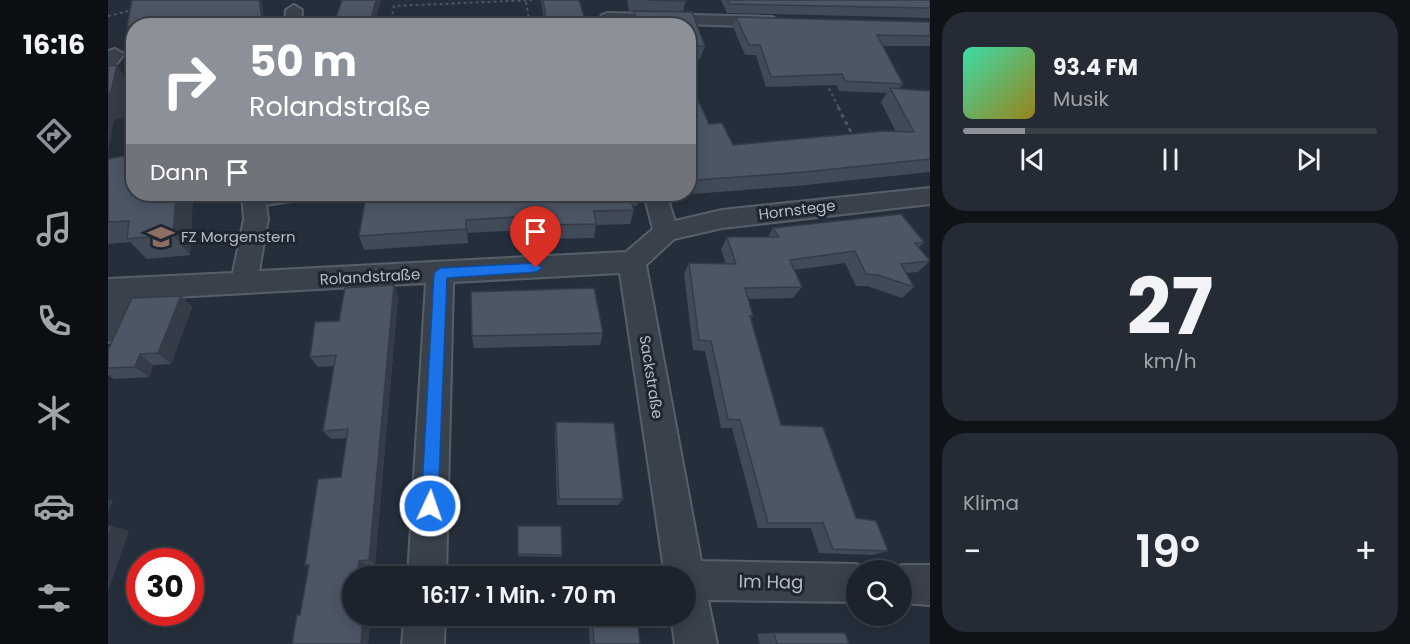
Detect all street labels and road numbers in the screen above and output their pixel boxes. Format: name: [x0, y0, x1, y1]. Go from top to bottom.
street label: Hornstege: [757, 194, 837, 225]
street label: Rolandstraße: [319, 263, 421, 290]
street label: Sackstraße: [635, 334, 668, 420]
street label: Im Hag: [739, 568, 804, 595]

